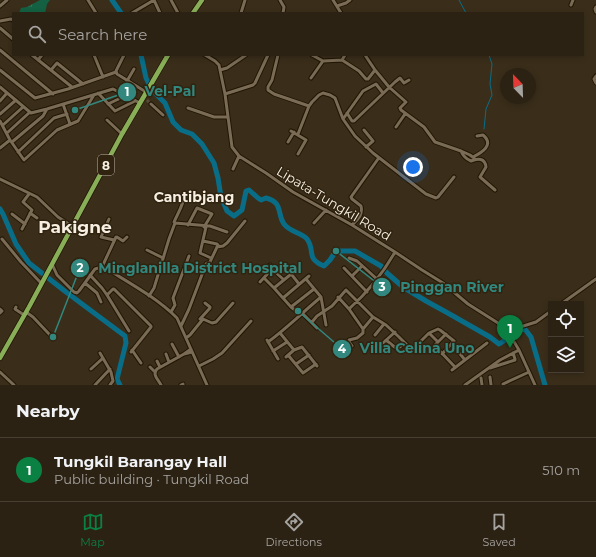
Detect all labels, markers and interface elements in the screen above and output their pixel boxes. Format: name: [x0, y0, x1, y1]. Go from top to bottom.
search box: [12, 12, 584, 56]
icon: search: [26, 23, 48, 45]
text: Search here: [58, 25, 147, 44]
north arrow: [500, 68, 536, 104]
callout: Vel-Pal: [117, 79, 204, 105]
text: Vel-Pal: [143, 82, 196, 100]
text: 1: [125, 84, 129, 99]
road number: 8: [98, 155, 114, 175]
your location: [403, 157, 423, 177]
street label: Lipata-Tungkil Road: [274, 162, 394, 244]
district label: Cantibjang: [154, 188, 234, 206]
district label: Pakigne: [38, 217, 112, 237]
callout: Minglanilla District Hospital: [70, 255, 310, 281]
text: Minglanilla District Hospital: [98, 259, 302, 277]
text: 2: [76, 260, 84, 275]
callout: Pinggan River: [372, 274, 512, 300]
text: Pinggan River: [400, 278, 504, 296]
text: 3: [377, 279, 386, 294]
map controls: [548, 301, 584, 373]
button: locate: [548, 301, 584, 337]
pin: 1: [497, 315, 523, 348]
callout: Villa Celina Uno: [332, 336, 483, 362]
button: layers: [548, 337, 584, 373]
text: Villa Celina Uno: [359, 339, 474, 357]
text: 4: [338, 341, 347, 356]
text: Nearby: [16, 401, 80, 421]
text: Tungkil Barangay Hall: [54, 452, 227, 471]
text: 1: [26, 462, 32, 478]
text: 510 m: [542, 462, 580, 478]
text: Public building · Tungkil Road: [54, 471, 249, 487]
tab: Map: [80, 511, 105, 549]
tab: Directions: [266, 511, 322, 549]
tab: Saved: [483, 511, 516, 549]

